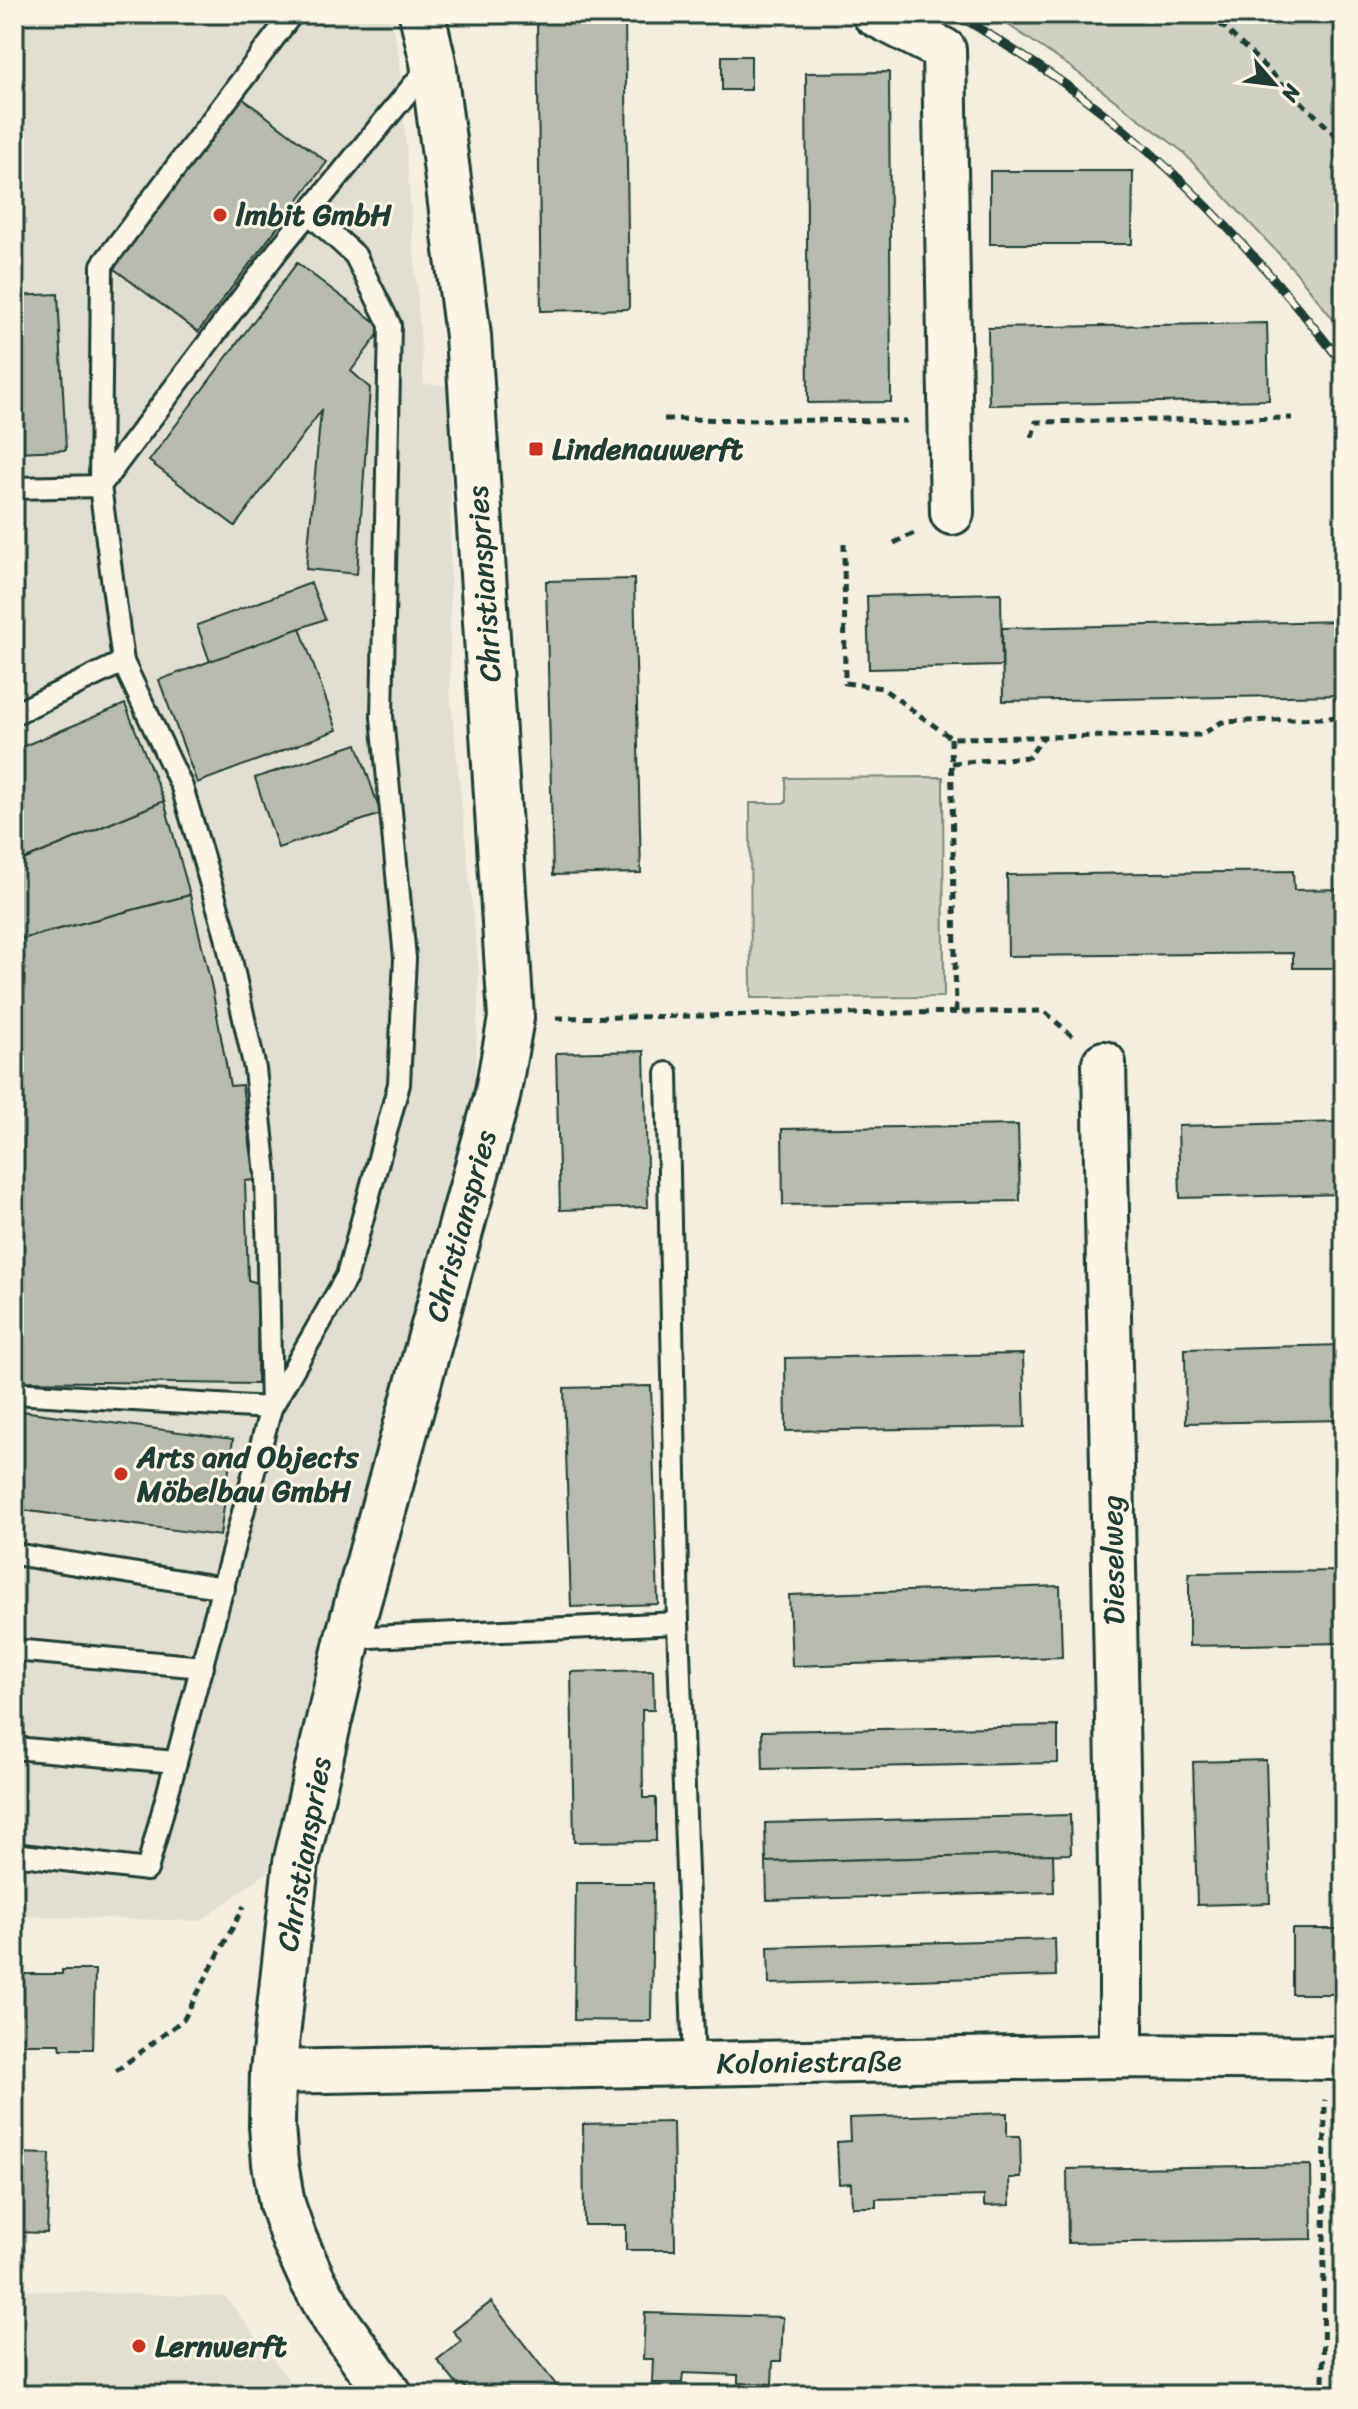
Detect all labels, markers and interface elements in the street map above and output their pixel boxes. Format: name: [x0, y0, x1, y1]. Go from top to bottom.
north arrow: [1234, 44, 1314, 124]
text: N: [1270, 76, 1312, 110]
place label: lmbit GmbH: [235, 188, 393, 242]
marker: lmbit GmbH: [211, 206, 229, 224]
place label: Lindenauwerft: [552, 422, 743, 476]
marker: Lindenauwerft: [527, 440, 545, 458]
street label: Christianspries: [450, 483, 518, 684]
street label: Christianspries: [410, 1123, 513, 1328]
place label: Arts and Objects Möbelbau GmbH: [135, 1430, 360, 1518]
marker: Arts and Objects Möbelbau GmbH: [112, 1465, 130, 1483]
street label: Dieselweg: [1085, 1495, 1141, 1625]
street label: Christianspries: [260, 1752, 348, 1955]
street label: Koloniestraße: [716, 2033, 902, 2091]
place label: Lernwerft: [155, 2319, 287, 2373]
marker: Lernwerft: [130, 2337, 148, 2355]

